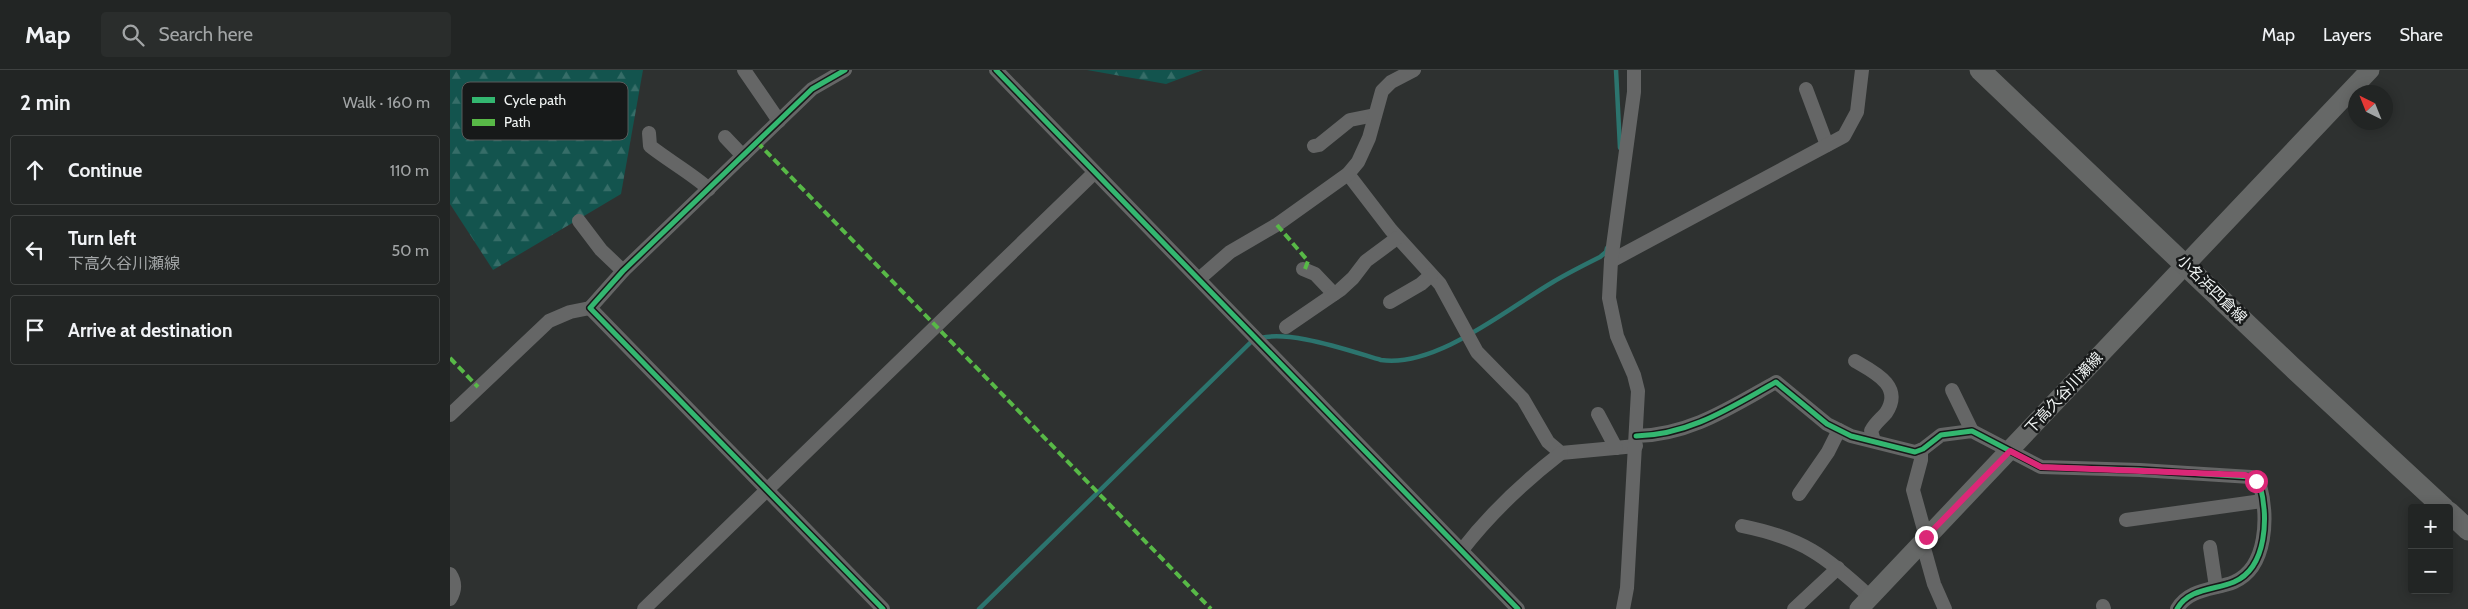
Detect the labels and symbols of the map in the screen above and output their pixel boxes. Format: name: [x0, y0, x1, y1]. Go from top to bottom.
legend: [462, 82, 628, 140]
north arrow: [2348, 85, 2393, 130]
text: Cycle path: [504, 91, 566, 109]
text: Path: [504, 113, 531, 131]
street label: 小名浜四倉線: [2173, 251, 2251, 327]
street label: 下高久谷川瀬線: [2022, 348, 2106, 438]
route start: [2245, 470, 2268, 493]
route end: [1915, 526, 1938, 549]

